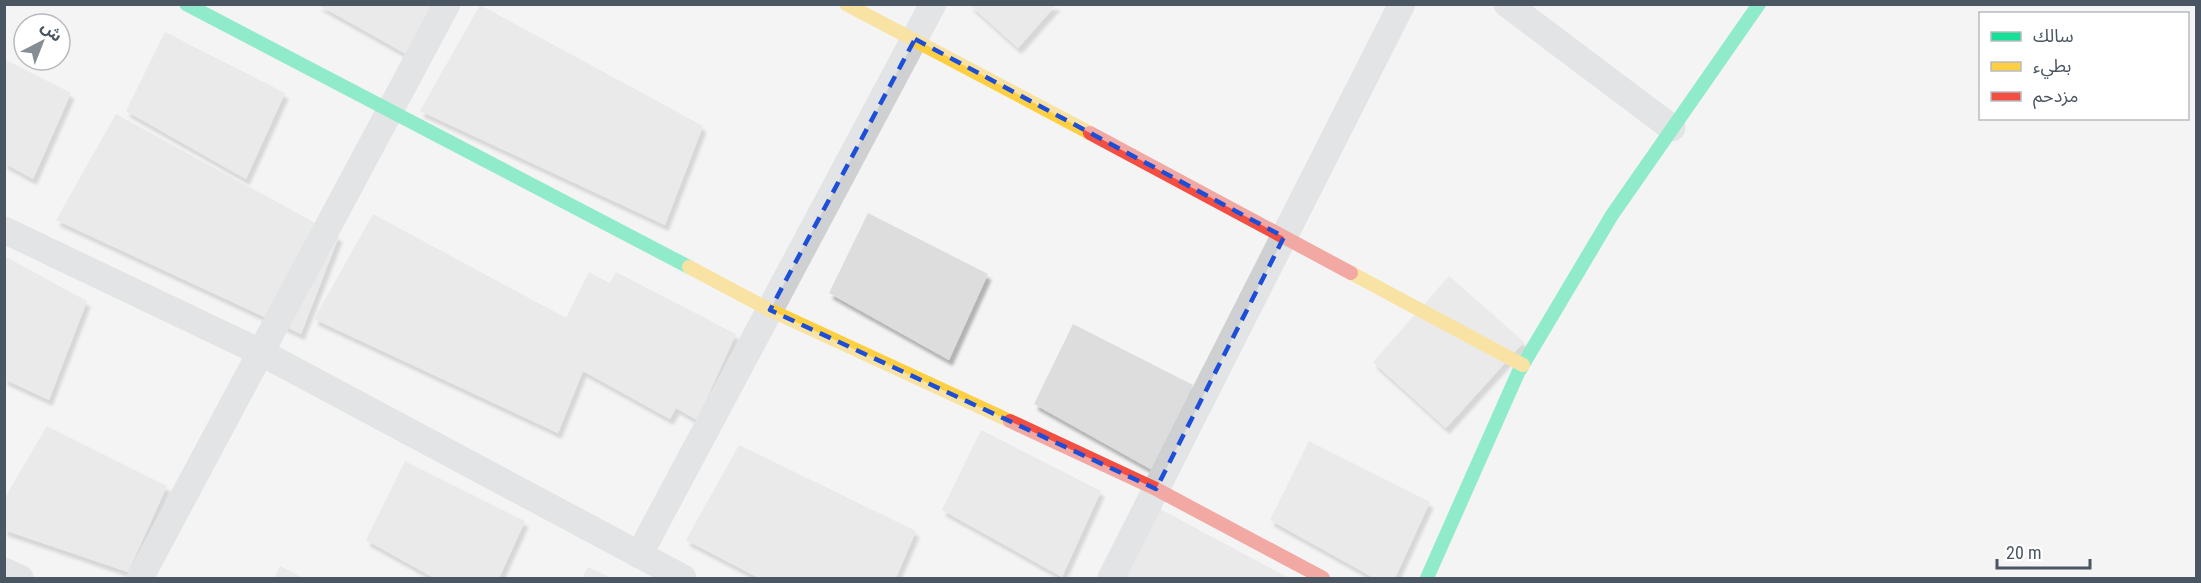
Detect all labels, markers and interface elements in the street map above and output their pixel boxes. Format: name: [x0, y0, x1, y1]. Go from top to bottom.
north arrow: [12, 12, 72, 72]
legend: [1979, 12, 2189, 120]
text: ش: [37, 17, 66, 46]
text: سالك: [2033, 25, 2074, 46]
text: بطيء: [2033, 55, 2071, 79]
text: مزدحم: [2033, 85, 2078, 109]
scale bar: [1997, 532, 2090, 570]
text: 20 m: [2006, 542, 2041, 563]

